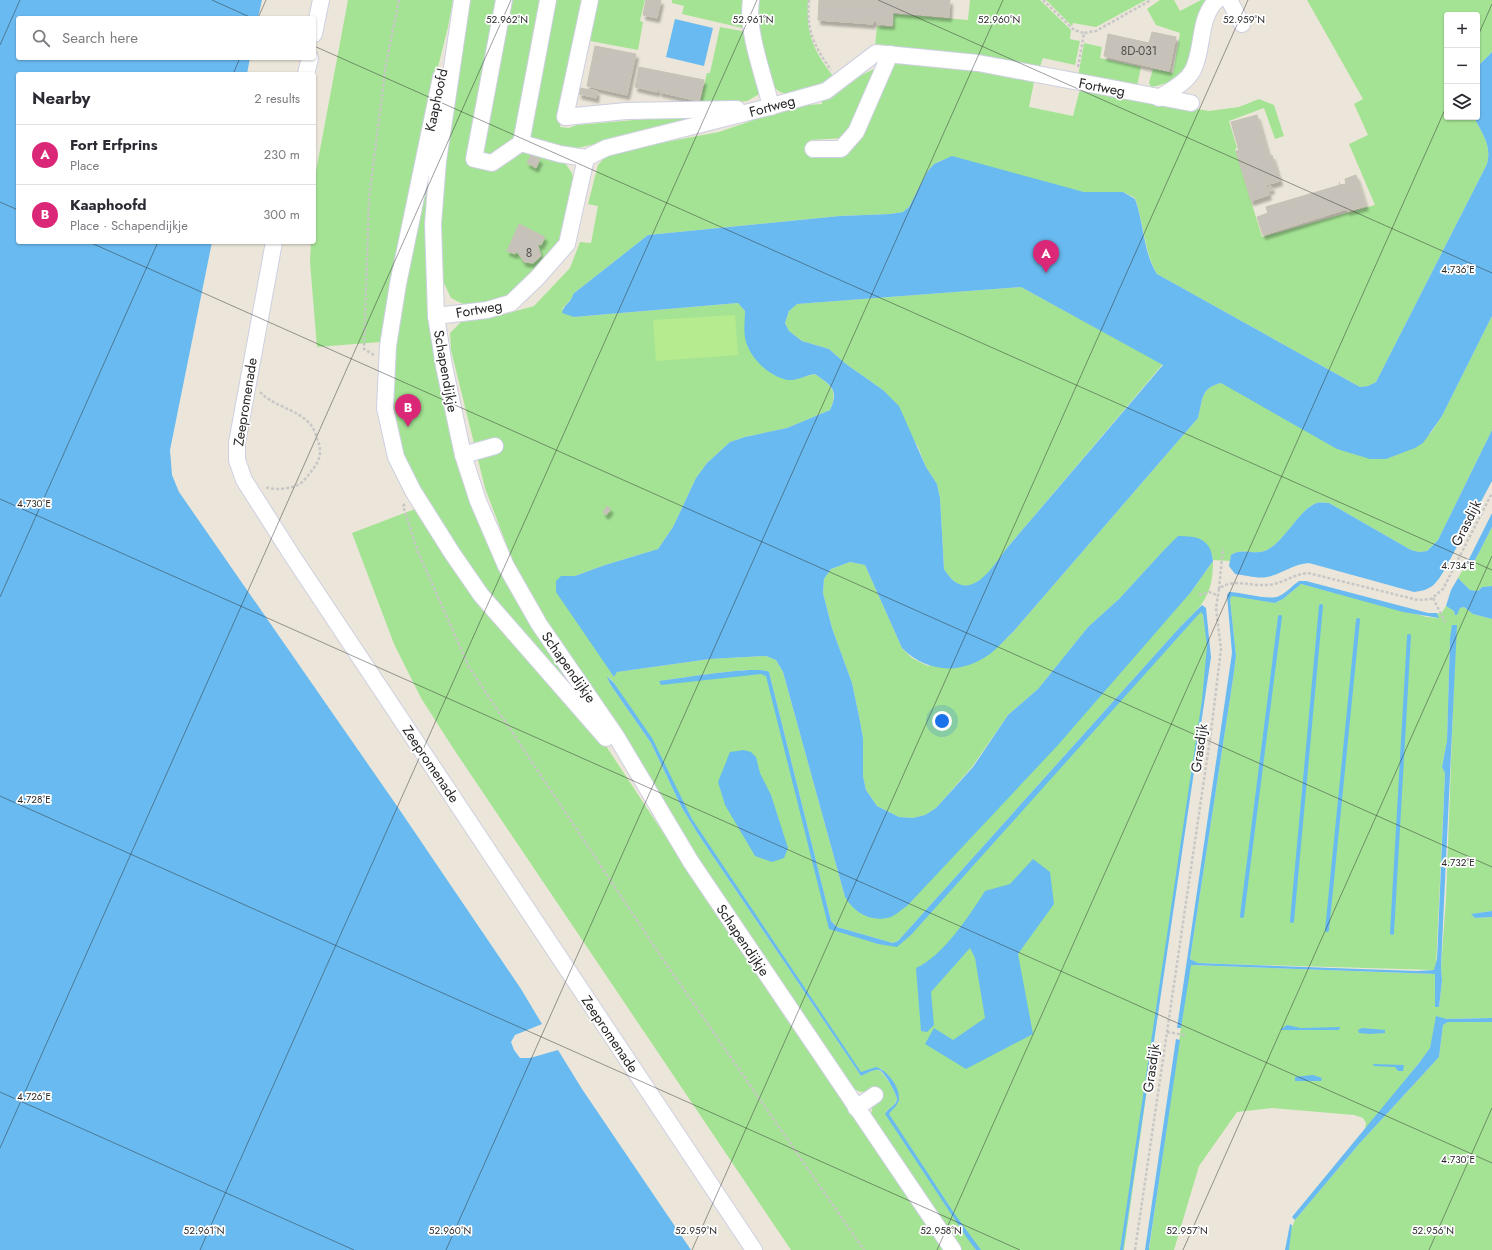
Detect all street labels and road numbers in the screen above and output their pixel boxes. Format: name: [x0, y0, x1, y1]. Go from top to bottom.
street label: Kaaphoofd: [420, 67, 452, 133]
street label: Fortweg: [1077, 73, 1127, 101]
street label: Fortweg: [747, 90, 797, 122]
street label: Fortweg: [454, 295, 504, 323]
street label: Schapendijkje: [429, 328, 463, 414]
street label: Zeepromenade: [228, 356, 262, 448]
street label: Grasdijk: [1446, 496, 1486, 550]
street label: Schapendijkje: [537, 627, 601, 707]
street label: Zeepromenade: [398, 721, 464, 807]
street label: Grasdijk: [1186, 721, 1212, 774]
street label: Schapendijkje: [712, 900, 774, 980]
street label: Zeepromenade: [577, 991, 643, 1077]
street label: Grasdijk: [1138, 1041, 1164, 1094]

